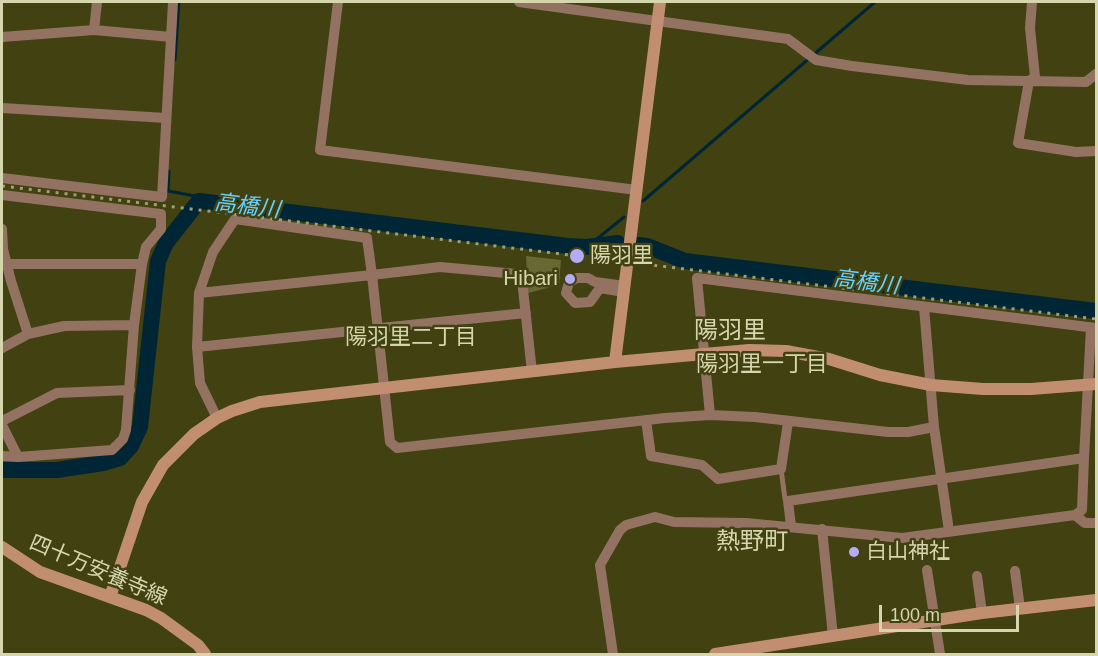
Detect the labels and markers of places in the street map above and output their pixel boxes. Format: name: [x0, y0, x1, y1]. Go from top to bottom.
place label: 陽羽里: [590, 243, 653, 269]
marker: 陽羽里: [568, 247, 586, 265]
place label: Hibari: [503, 266, 558, 292]
marker: Hibari: [563, 272, 577, 286]
place label: 白山神社: [866, 539, 950, 565]
marker: 白山神社: [847, 545, 861, 559]

